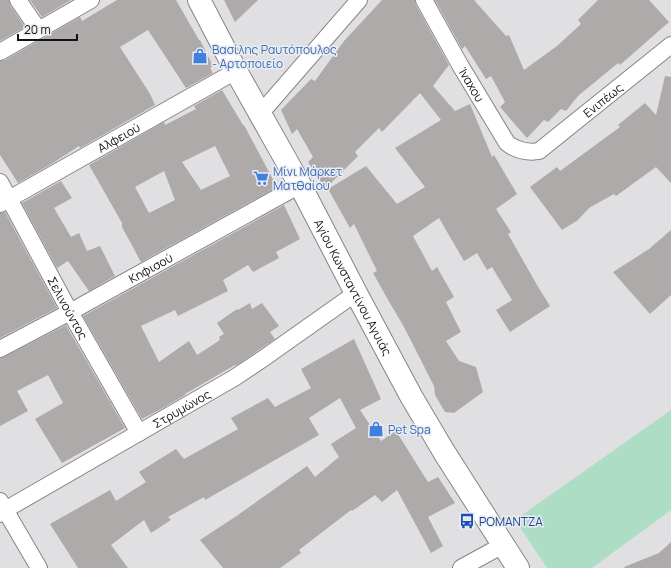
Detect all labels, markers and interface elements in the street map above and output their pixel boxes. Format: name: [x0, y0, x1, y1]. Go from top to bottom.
scale bar: [18, 16, 77, 42]
text: 20 m: [24, 21, 51, 38]
place label: Βασίλης Ραυτόπουλος - Αρτοποιείο: [212, 41, 337, 72]
shop icon: Βασίλης Ραυτόπουλος - Αρτοποιείο: [191, 47, 209, 65]
street label: Ίναχου: [455, 64, 489, 105]
street label: Ενιπέως: [579, 78, 626, 121]
street label: Αλφειού: [94, 118, 143, 156]
place label: Μίνι Μάρκετ Ματθαίου: [273, 163, 342, 194]
supermarket icon: Μίνι Μάρκετ Ματθαίου: [252, 169, 270, 187]
street label: Αγίου Κωνσταντίνου Αγυιάς: [310, 216, 396, 359]
street label: Κηφισού: [125, 248, 176, 287]
street label: Σελινούντος: [44, 273, 92, 343]
street label: Στρυμώνος: [149, 385, 214, 432]
shop icon: Pet Spa: [367, 420, 385, 438]
place label: Pet Spa: [388, 421, 431, 438]
bus stop icon: ΡΟΜΑΝΤΖΑ: [458, 512, 476, 530]
place label: ΡΟΜΑΝΤΖΑ: [479, 513, 543, 530]

